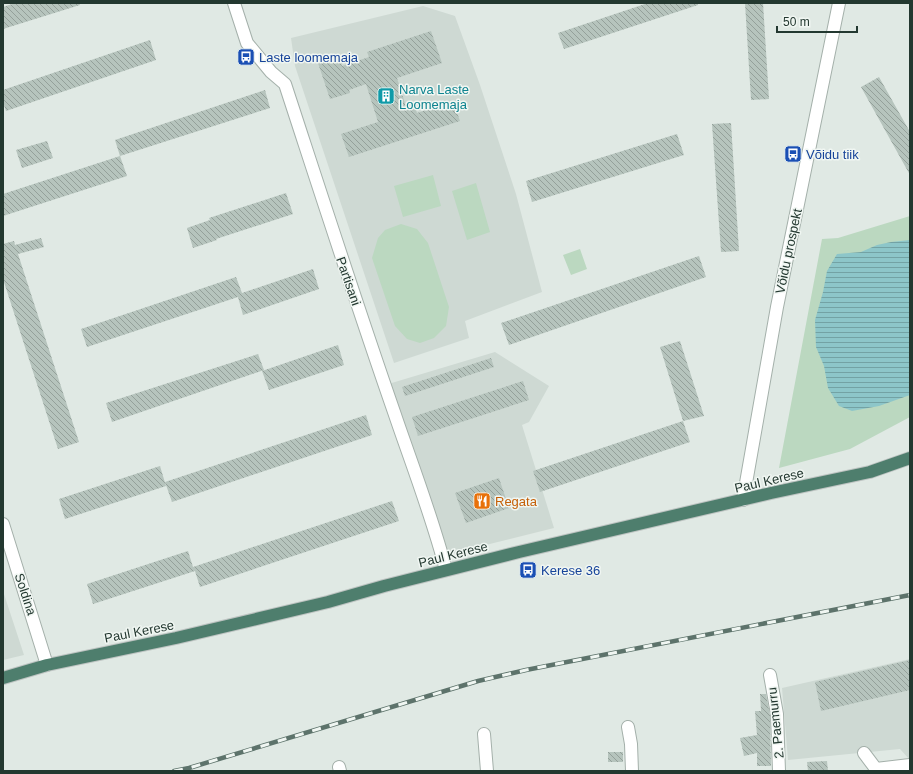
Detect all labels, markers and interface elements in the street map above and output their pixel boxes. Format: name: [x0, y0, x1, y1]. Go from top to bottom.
scale bar: [777, 8, 857, 34]
text: 50 m: [783, 15, 810, 29]
bus stop icon: Laste loomemaja: [236, 47, 256, 67]
place label: Laste loomemaja: [259, 50, 359, 65]
place label: Narva Laste Loomemaja: [399, 82, 469, 112]
building icon: Narva Laste Loomemaja: [376, 86, 396, 106]
bus stop icon: Võidu tiik: [783, 144, 803, 164]
place label: Võidu tiik: [806, 147, 859, 162]
street label: Võidu prospekt: [772, 207, 805, 295]
street label: Partisani: [333, 255, 364, 308]
street label: Paul Kerese: [733, 465, 805, 496]
restaurant icon: Regata: [472, 491, 492, 511]
place label: Regata: [495, 494, 538, 509]
street label: Paul Kerese: [417, 539, 489, 570]
bus stop icon: Kerese 36: [518, 560, 538, 580]
place label: Kerese 36: [541, 563, 600, 578]
street label: Soldina: [12, 571, 40, 618]
street label: Paul Kerese: [103, 617, 175, 646]
street label: 2. Paemurru: [764, 687, 787, 759]

